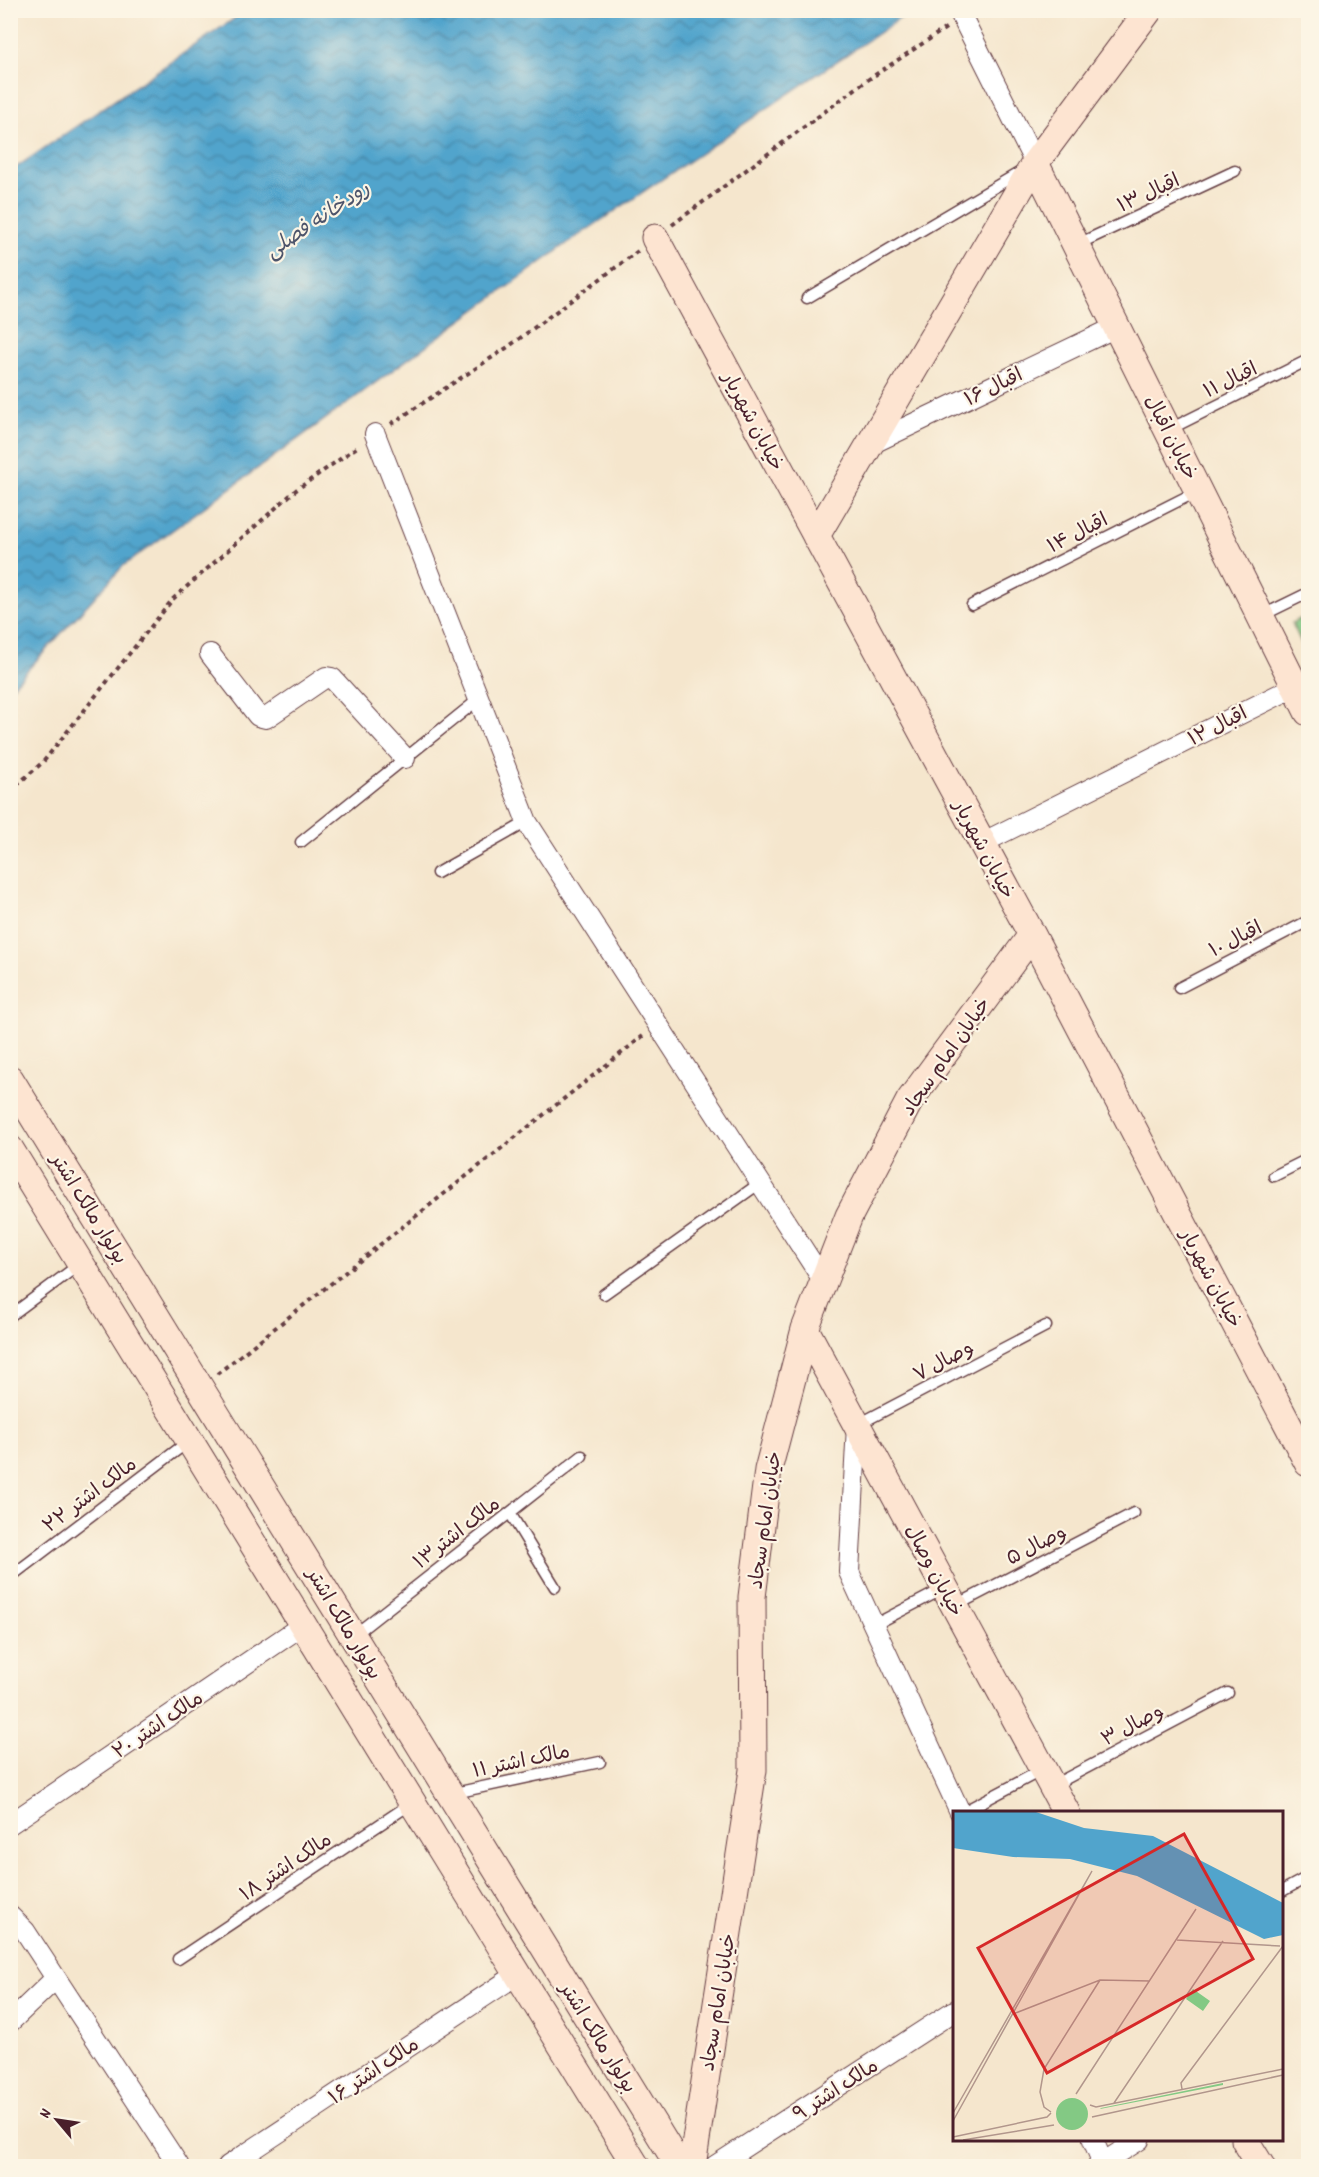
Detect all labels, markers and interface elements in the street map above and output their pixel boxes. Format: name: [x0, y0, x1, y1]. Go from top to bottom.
street label: اقبال ۱۳: [1113, 168, 1185, 221]
water label: رودخانه فصلی: [260, 175, 377, 268]
street label: اقبال ۱۱: [1199, 357, 1263, 407]
street label: اقبال ۱۶: [960, 363, 1028, 415]
street label: خیابان شهریار: [713, 366, 789, 477]
street label: خیابان اقبال: [1136, 391, 1203, 486]
street label: اقبال ۱۴: [1043, 507, 1114, 562]
street label: اقبال ۱۲: [1184, 701, 1253, 755]
street label: خیابان شهریار: [944, 794, 1020, 905]
street label: اقبال ۱۰: [1205, 915, 1268, 966]
street label: خیابان امام سجاد: [896, 993, 999, 1123]
street label: بولوار مالک اشتر: [41, 1147, 133, 1271]
street label: خیابان شهریار: [1171, 1223, 1247, 1334]
street label: وصال ۷: [909, 1335, 980, 1390]
street label: خیابان امام سجاد: [743, 1450, 791, 1591]
street label: مالک اشتر ۲۲: [38, 1452, 144, 1541]
street label: مالک اشتر۱۳: [408, 1492, 507, 1577]
street label: وصال ۵: [1002, 1519, 1073, 1574]
street label: خیابان وصال: [896, 1520, 968, 1622]
street label: بولوار مالک اشتر: [297, 1562, 387, 1686]
street label: مالک اشتر ۲۰: [108, 1686, 210, 1767]
street label: وصال ۳: [1097, 1698, 1170, 1755]
street label: مالک اشتر ۱۱: [470, 1739, 573, 1787]
inset map: [953, 1811, 1283, 2141]
street label: مالک اشتر ۱۸: [235, 1827, 338, 1910]
street label: خیابان امام سجاد: [695, 1932, 745, 2073]
street label: بولوار مالک اشتر: [550, 1976, 642, 2100]
street label: مالک اشتر ۱۶: [324, 2032, 425, 2113]
street label: مالک اشتر ۹: [788, 2053, 885, 2130]
north arrow: [27, 2090, 87, 2150]
text: N: [34, 2105, 58, 2123]

